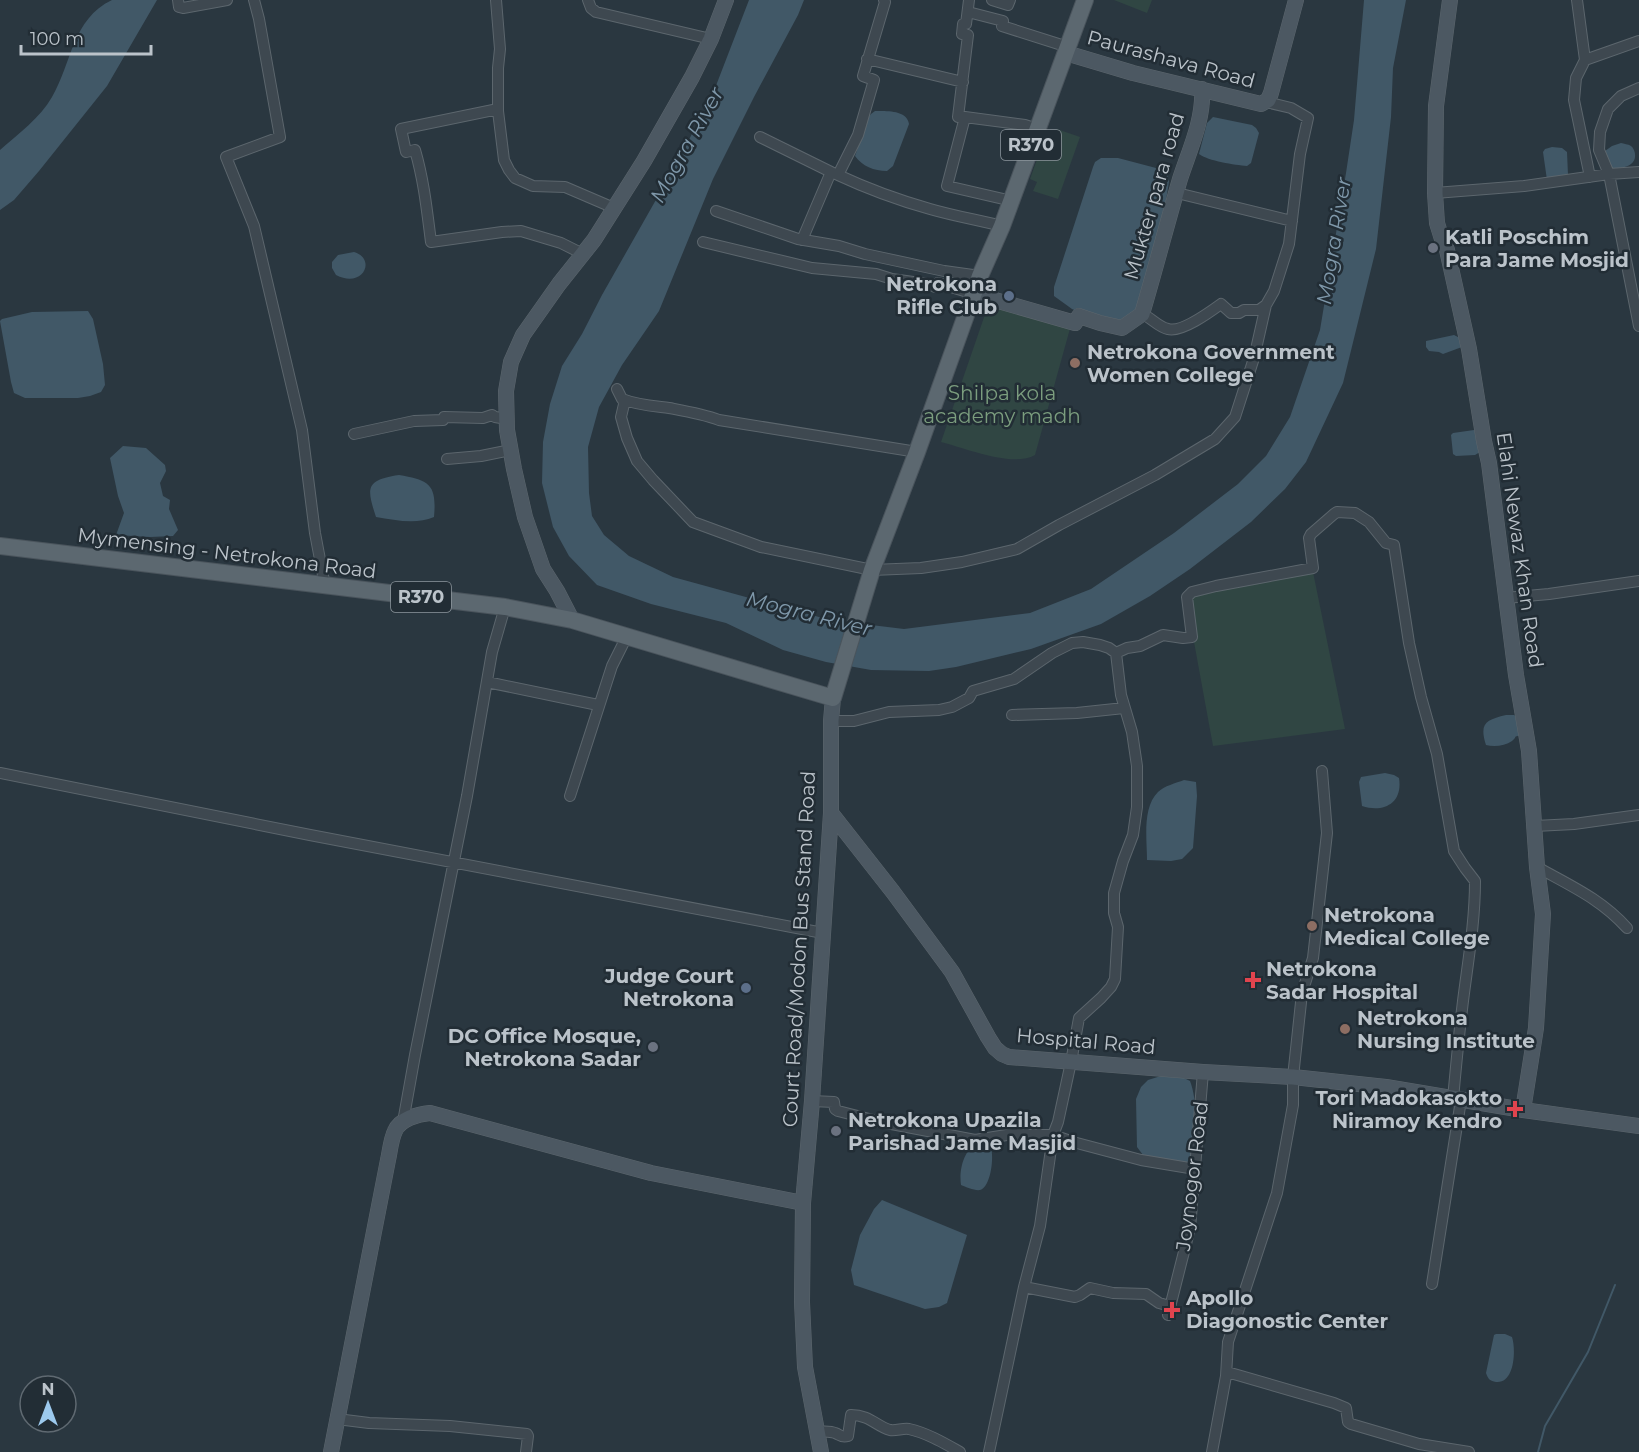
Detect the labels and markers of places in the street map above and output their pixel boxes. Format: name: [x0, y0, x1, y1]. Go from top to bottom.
place label: Katli Poschim Para Jame Mosjid: [1445, 225, 1629, 272]
marker: Katli Poschim Para Jame Mosjid: [1426, 241, 1440, 255]
place label: Netrokona Rifle Club: [886, 272, 997, 319]
marker: Netrokona Rifle Club: [1002, 289, 1016, 303]
place label: Netrokona Government Women College: [1087, 340, 1335, 387]
marker: Netrokona Government Women College: [1068, 356, 1082, 370]
place label: Netrokona Medical College: [1324, 903, 1490, 950]
marker: Netrokona Medical College: [1305, 919, 1319, 933]
place label: Netrokona Sadar Hospital: [1266, 957, 1418, 1004]
place label: Judge Court Netrokona: [604, 964, 734, 1011]
marker: Netrokona Sadar Hospital: [1244, 971, 1262, 989]
marker: Judge Court Netrokona: [739, 981, 753, 995]
place label: Netrokona Nursing Institute: [1357, 1006, 1535, 1053]
marker: Netrokona Nursing Institute: [1338, 1022, 1352, 1036]
place label: DC Office Mosque, Netrokona Sadar: [448, 1024, 641, 1071]
marker: DC Office Mosque, Netrokona Sadar: [646, 1040, 660, 1054]
place label: Tori Madokasokto Niramoy Kendro: [1315, 1086, 1502, 1133]
marker: Tori Madokasokto Niramoy Kendro: [1506, 1100, 1524, 1118]
place label: Netrokona Upazila Parishad Jame Masjid: [848, 1108, 1076, 1155]
marker: Netrokona Upazila Parishad Jame Masjid: [829, 1124, 843, 1138]
place label: Apollo Diagonostic Center: [1185, 1286, 1388, 1333]
marker: Apollo Diagonostic Center: [1163, 1301, 1181, 1319]

